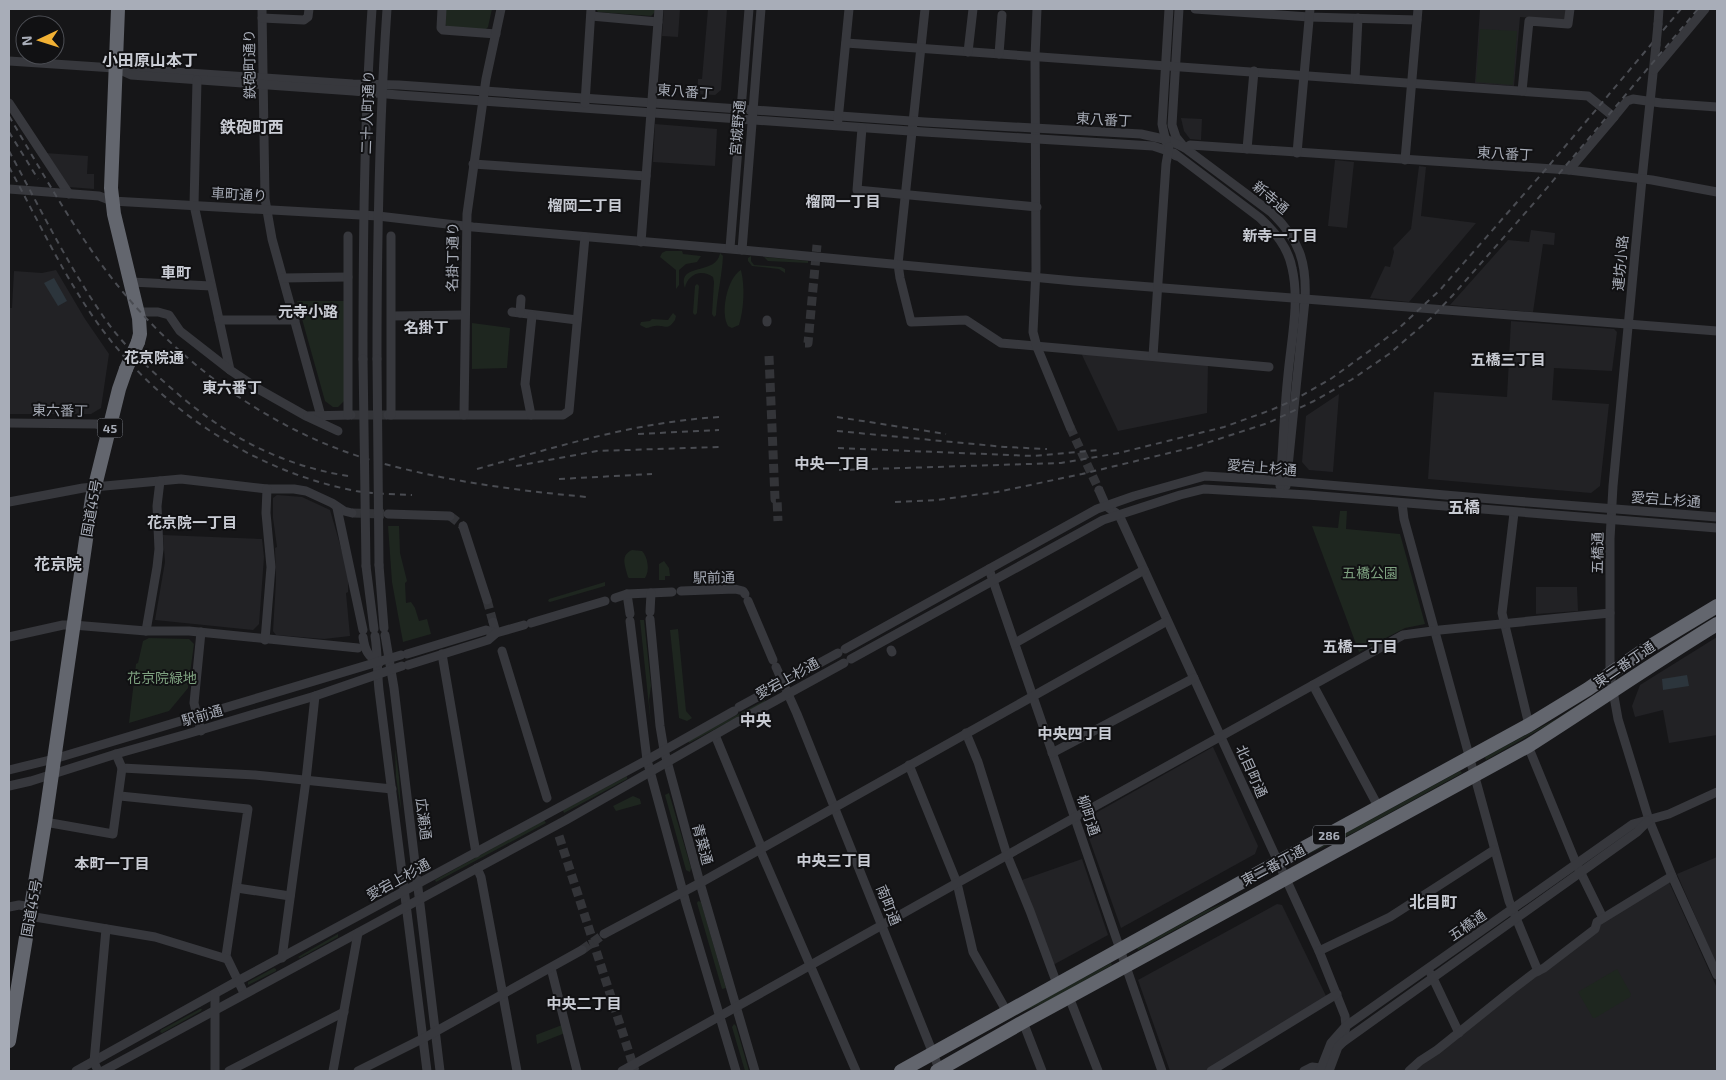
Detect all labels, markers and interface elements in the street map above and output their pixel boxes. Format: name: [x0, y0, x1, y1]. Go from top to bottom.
north arrow: [15, 15, 65, 65]
street label: 鉄砲町通り: [240, 29, 258, 99]
text: N: [18, 35, 35, 47]
district label: 小田原山本丁: [102, 50, 198, 69]
street label: 二十人町通り: [357, 70, 377, 154]
street label: 東八番丁: [656, 81, 714, 101]
street label: 宮城野通: [726, 99, 748, 157]
street label: 東八番丁: [1076, 109, 1132, 129]
district label: 鉄砲町西: [220, 117, 284, 136]
street label: 東八番丁: [1477, 143, 1533, 163]
street label: 新寺通: [1249, 177, 1293, 217]
street label: 車町通り: [211, 184, 267, 204]
district label: 榴岡一丁目: [805, 192, 881, 210]
district label: 榴岡二丁目: [547, 196, 623, 214]
street label: 名掛丁通り: [443, 222, 461, 292]
district label: 新寺一丁目: [1242, 226, 1318, 244]
street label: 連坊小路: [1609, 234, 1631, 292]
district label: 車町: [161, 263, 191, 281]
district label: 元寺小路: [278, 302, 338, 320]
district label: 名掛丁: [403, 318, 449, 336]
district label: 花京院通: [124, 348, 184, 366]
district label: 五橋三丁目: [1470, 350, 1546, 368]
district label: 東六番丁: [202, 378, 262, 396]
street label: 東六番丁: [32, 401, 88, 419]
road number: 45: [98, 418, 122, 438]
district label: 中央一丁目: [794, 454, 870, 472]
street label: 愛宕上杉通: [1226, 455, 1298, 479]
street label: 国道45号: [78, 478, 104, 538]
street label: 愛宕上杉通: [1630, 488, 1702, 510]
district label: 五橋: [1448, 497, 1480, 516]
district label: 花京院一丁目: [147, 513, 237, 531]
street label: 五橋通: [1588, 532, 1606, 574]
district label: 花京院: [34, 554, 82, 573]
park label: 五橋公園: [1342, 564, 1398, 581]
street label: 駅前通: [693, 568, 735, 586]
district label: 五橋一丁目: [1322, 637, 1398, 655]
street label: 東二番丁通: [1590, 637, 1658, 691]
street label: 愛宕上杉通: [752, 654, 822, 702]
park label: 花京院緑地: [127, 669, 197, 686]
street label: 駅前通: [179, 701, 225, 729]
district label: 中央: [740, 710, 772, 729]
district label: 中央四丁目: [1037, 724, 1113, 742]
street label: 北目町通: [1233, 742, 1271, 800]
street label: 柳町通: [1074, 792, 1104, 838]
street label: 広瀬通: [413, 797, 435, 841]
street label: 青葉通: [689, 822, 717, 866]
road number: 286: [1313, 826, 1345, 844]
street label: 東二番丁通: [1238, 841, 1308, 889]
district label: 中央三丁目: [796, 851, 872, 869]
district label: 本町一丁目: [74, 854, 150, 872]
street label: 愛宕上杉通: [363, 855, 433, 903]
street label: 国道45号: [18, 878, 44, 938]
street label: 南町通: [873, 882, 905, 928]
district label: 北目町: [1409, 892, 1457, 911]
street label: 五橋通: [1445, 906, 1489, 944]
district label: 中央二丁目: [546, 994, 622, 1012]

